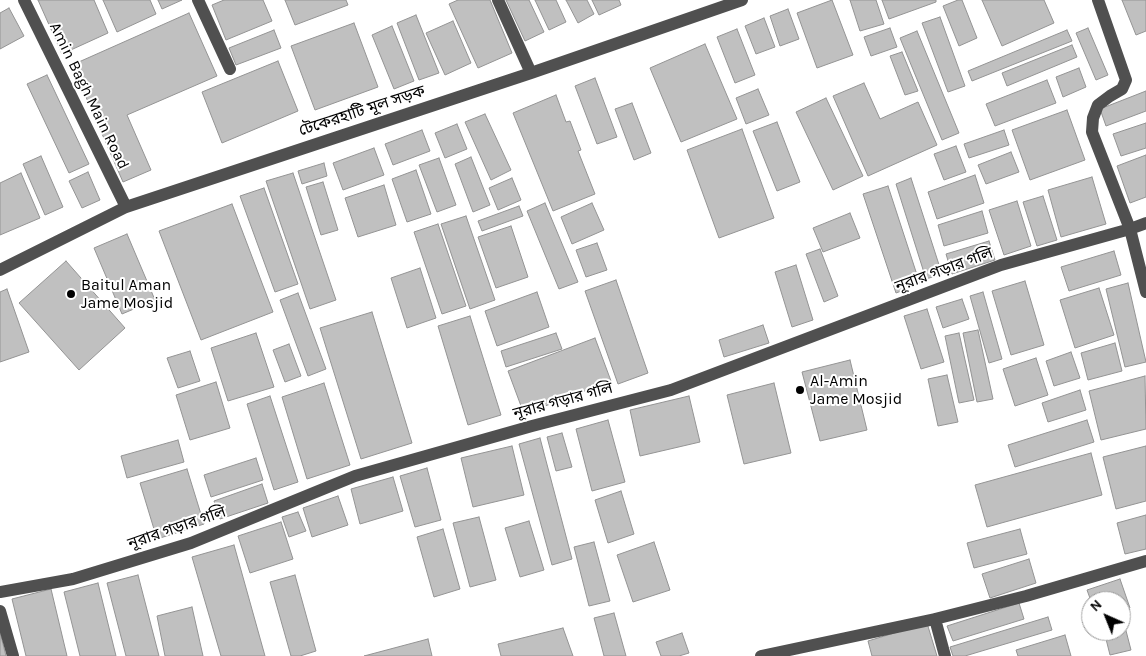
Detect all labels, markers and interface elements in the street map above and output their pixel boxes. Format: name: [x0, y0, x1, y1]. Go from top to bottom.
street label: Amin Bagh Main Road: [45, 19, 133, 173]
street label: টেকেরহাটি মূল সড়ক: [296, 81, 428, 141]
street label: নূরার গড়ার গলি: [893, 243, 995, 297]
place label: Baitul Aman Jame Mosjid: [81, 275, 173, 313]
marker: Baitul Aman Jame Mosjid: [65, 288, 77, 300]
place label: Al-Amin Jame Mosjid: [810, 371, 902, 409]
street label: নূরার গড়ার গলি: [511, 378, 615, 424]
marker: Al-Amin Jame Mosjid: [794, 384, 806, 396]
street label: নূরার গড়ার গলি: [125, 502, 229, 554]
north arrow: [1081, 591, 1131, 641]
text: N: [1086, 596, 1105, 615]

